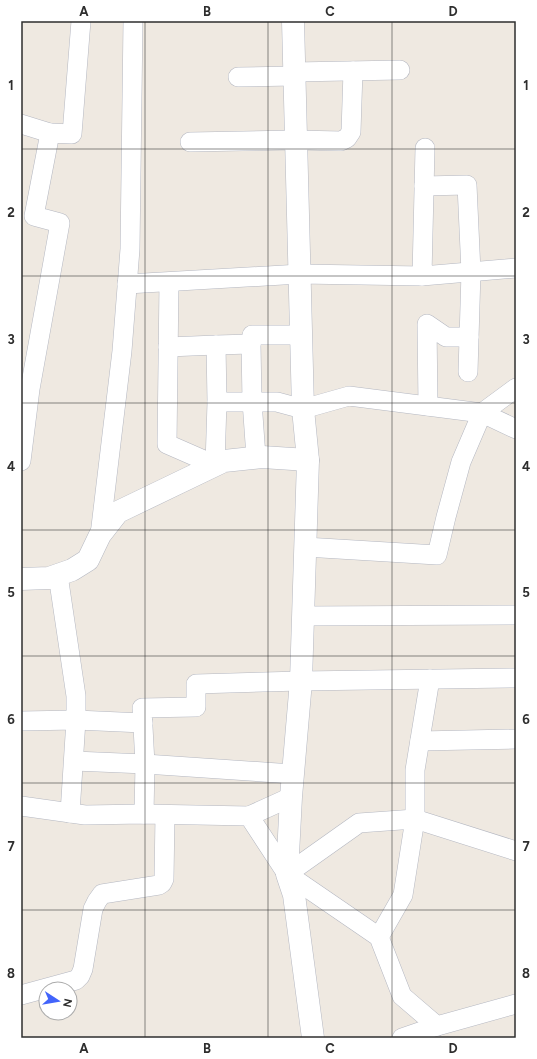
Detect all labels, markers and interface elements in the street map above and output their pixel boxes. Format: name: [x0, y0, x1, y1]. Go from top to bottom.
text: A: [79, 4, 89, 19]
text: B: [203, 4, 211, 19]
text: C: [325, 4, 335, 19]
text: D: [448, 4, 458, 19]
text: 1: [8, 78, 14, 93]
text: 1: [523, 78, 529, 93]
text: 2: [7, 205, 15, 220]
text: 2: [522, 205, 530, 220]
text: 3: [7, 332, 15, 347]
text: 3: [522, 332, 530, 347]
text: 4: [7, 459, 15, 474]
text: 4: [522, 459, 530, 474]
text: 5: [7, 585, 15, 600]
text: 5: [522, 585, 530, 600]
text: 6: [7, 712, 15, 727]
text: 6: [522, 712, 530, 727]
text: 7: [7, 839, 15, 854]
text: 7: [522, 839, 530, 854]
text: 8: [7, 966, 15, 981]
text: 8: [522, 966, 530, 981]
north arrow: [38, 981, 78, 1021]
text: N: [60, 997, 75, 1008]
text: A: [79, 1041, 89, 1056]
text: B: [203, 1041, 211, 1056]
text: C: [325, 1041, 335, 1056]
text: D: [448, 1041, 458, 1056]

